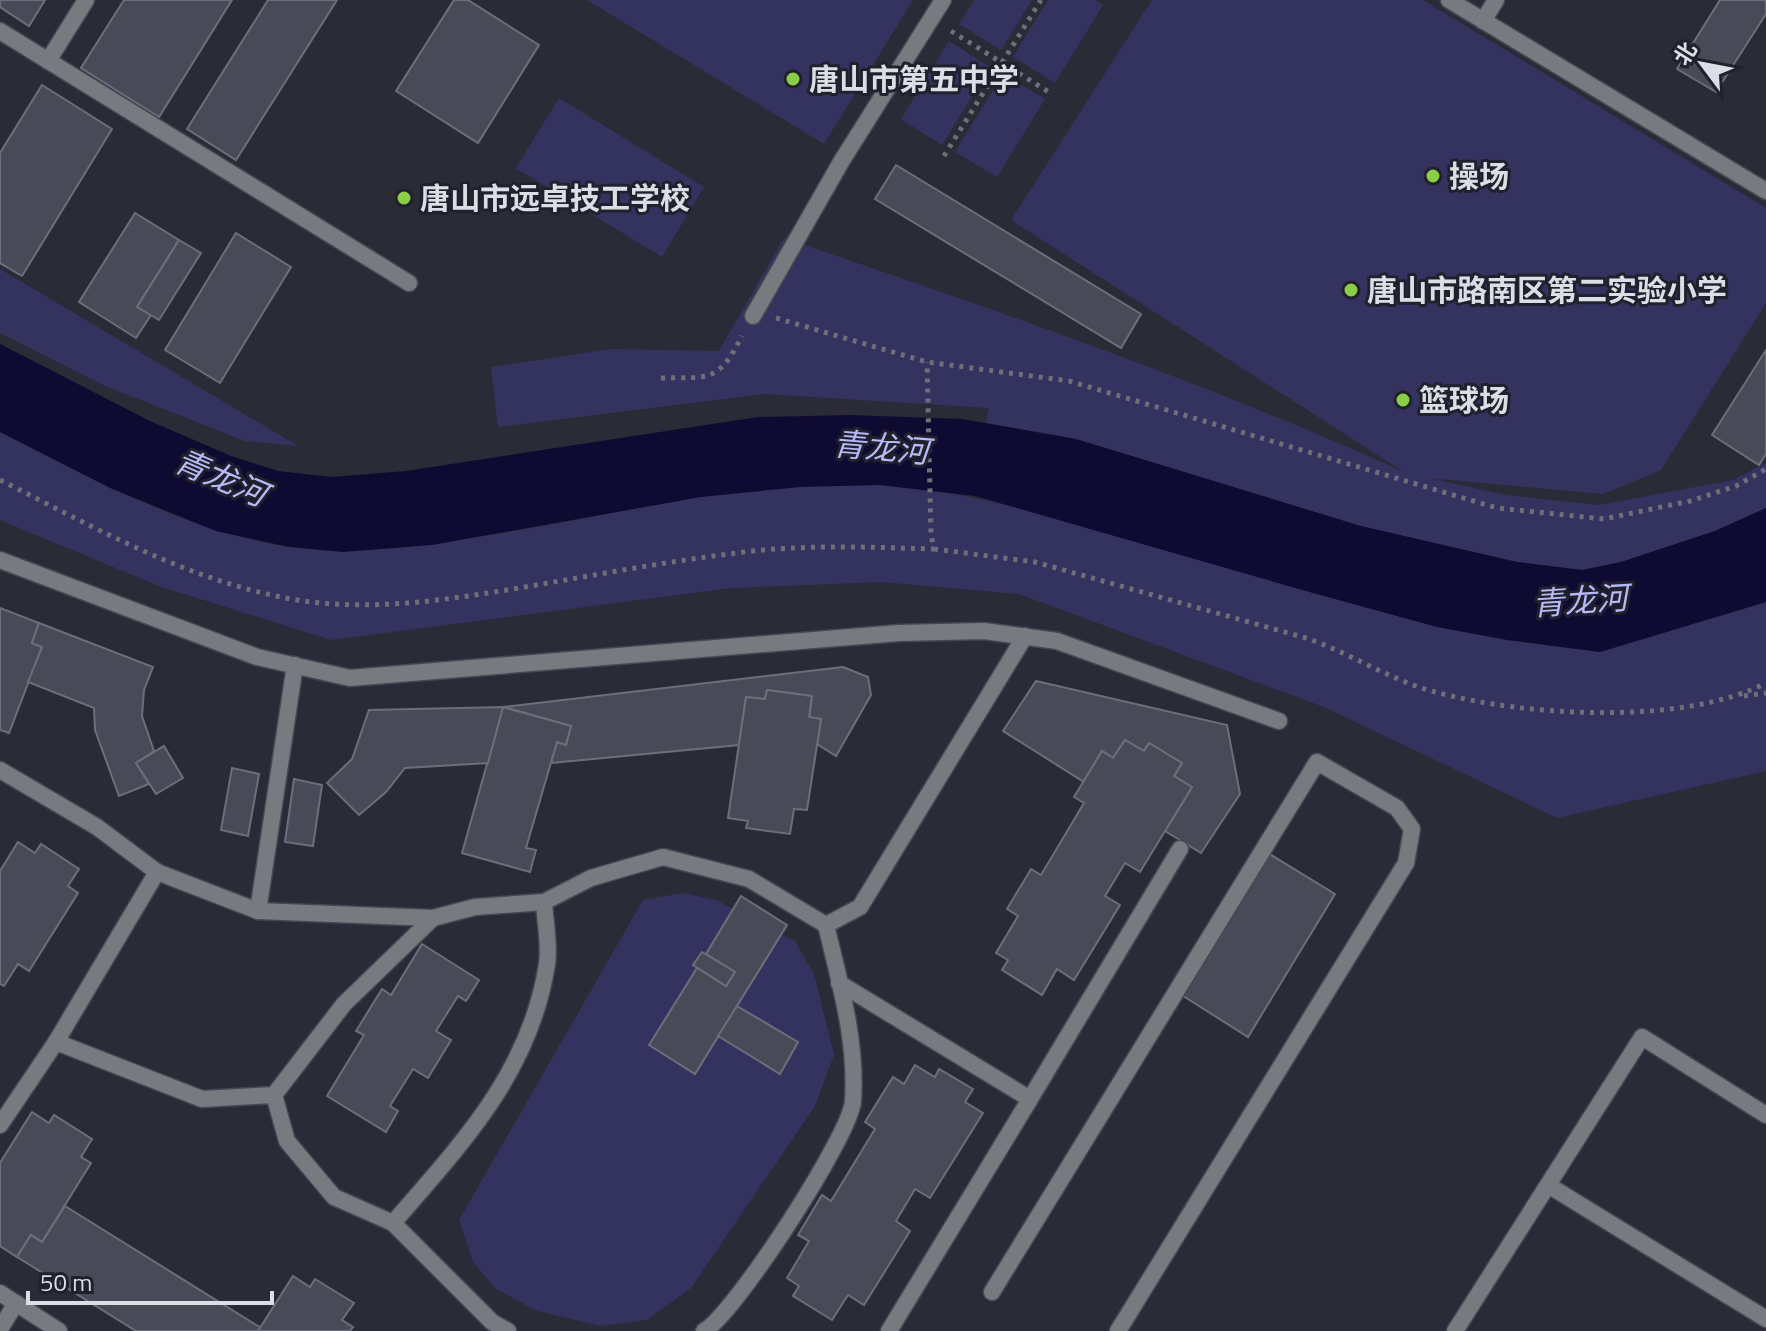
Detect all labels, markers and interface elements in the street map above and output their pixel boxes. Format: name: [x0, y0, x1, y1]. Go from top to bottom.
north arrow: [1662, 24, 1742, 104]
text: 北: [1665, 35, 1705, 72]
place label: 唐山市第五中学: [809, 56, 1019, 102]
marker: 唐山市第五中学: [784, 70, 802, 88]
place label: 操场: [1449, 153, 1509, 199]
marker: 操场: [1424, 167, 1442, 185]
place label: 唐山市远卓技工学校: [420, 175, 690, 221]
marker: 唐山市远卓技工学校: [395, 189, 413, 207]
place label: 唐山市路南区第二实验小学: [1367, 267, 1727, 313]
marker: 唐山市路南区第二实验小学: [1342, 281, 1360, 299]
place label: 篮球场: [1419, 377, 1509, 423]
marker: 篮球场: [1394, 391, 1412, 409]
water label: 青龙河: [831, 419, 937, 476]
water label: 青龙河: [167, 436, 280, 520]
water label: 青龙河: [1530, 572, 1636, 627]
scale bar: [28, 1255, 272, 1305]
text: 50 m: [40, 1264, 92, 1300]

